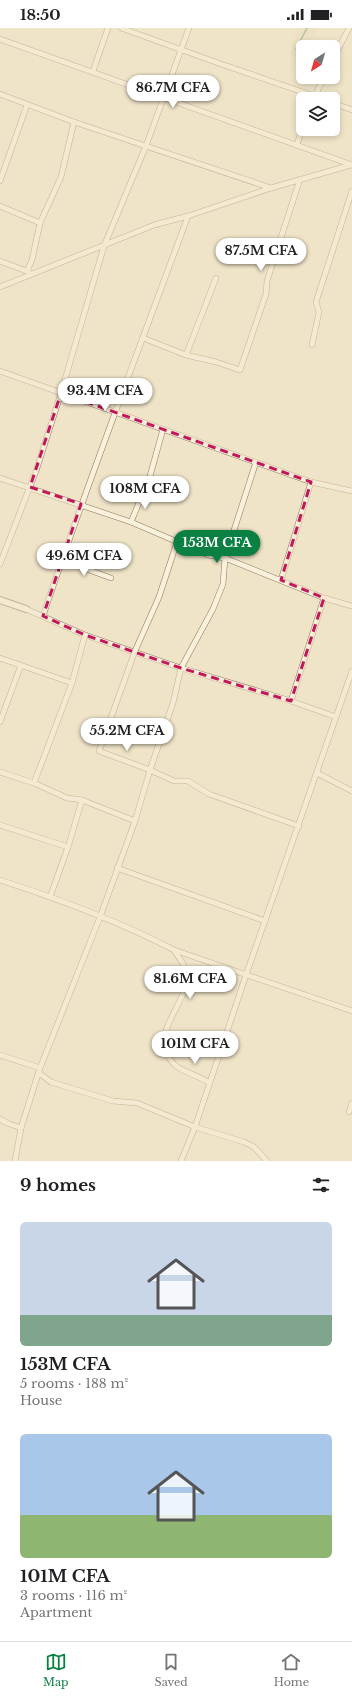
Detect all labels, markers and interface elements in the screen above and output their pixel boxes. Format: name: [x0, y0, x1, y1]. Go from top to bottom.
text: 18:50: [20, 5, 61, 24]
north arrow: [296, 40, 340, 84]
map controls: [296, 40, 340, 136]
pin: 86.7M CFA: [127, 75, 219, 109]
text: 86.7M CFA: [136, 79, 210, 96]
button: layers: [296, 92, 340, 136]
pin: 87.5M CFA: [215, 238, 307, 272]
text: 87.5M CFA: [225, 242, 297, 259]
pin: 93.4M CFA: [59, 378, 151, 412]
text: 93.4M CFA: [67, 382, 143, 399]
pin: 108M CFA: [104, 476, 186, 510]
text: 108M CFA: [109, 480, 181, 497]
pin: 153M CFA: [176, 530, 258, 564]
text: 153M CFA: [182, 534, 252, 551]
pin: 49.6M CFA: [38, 543, 130, 577]
text: 49.6M CFA: [46, 547, 122, 564]
pin: 55.2M CFA: [81, 718, 173, 752]
text: 55.2M CFA: [90, 722, 164, 739]
pin: 81.6M CFA: [144, 966, 236, 1000]
text: 81.6M CFA: [153, 970, 227, 987]
pin: 101M CFA: [154, 1031, 236, 1065]
text: 101M CFA: [161, 1035, 229, 1052]
icon: filters: [310, 1174, 332, 1196]
text: 9 homes: [20, 1175, 96, 1196]
icon: home: [140, 1248, 212, 1320]
text: 153M CFA: [20, 1354, 111, 1375]
text: 5 rooms · 188 m²: [20, 1375, 128, 1392]
text: House: [20, 1392, 62, 1409]
icon: home: [140, 1460, 212, 1532]
text: 101M CFA: [20, 1566, 110, 1587]
text: 3 rooms · 116 m²: [20, 1587, 127, 1604]
text: Apartment: [20, 1604, 92, 1621]
tab: Map: [43, 1651, 69, 1689]
tab: Saved: [155, 1651, 188, 1689]
tab: Home: [274, 1651, 309, 1689]

